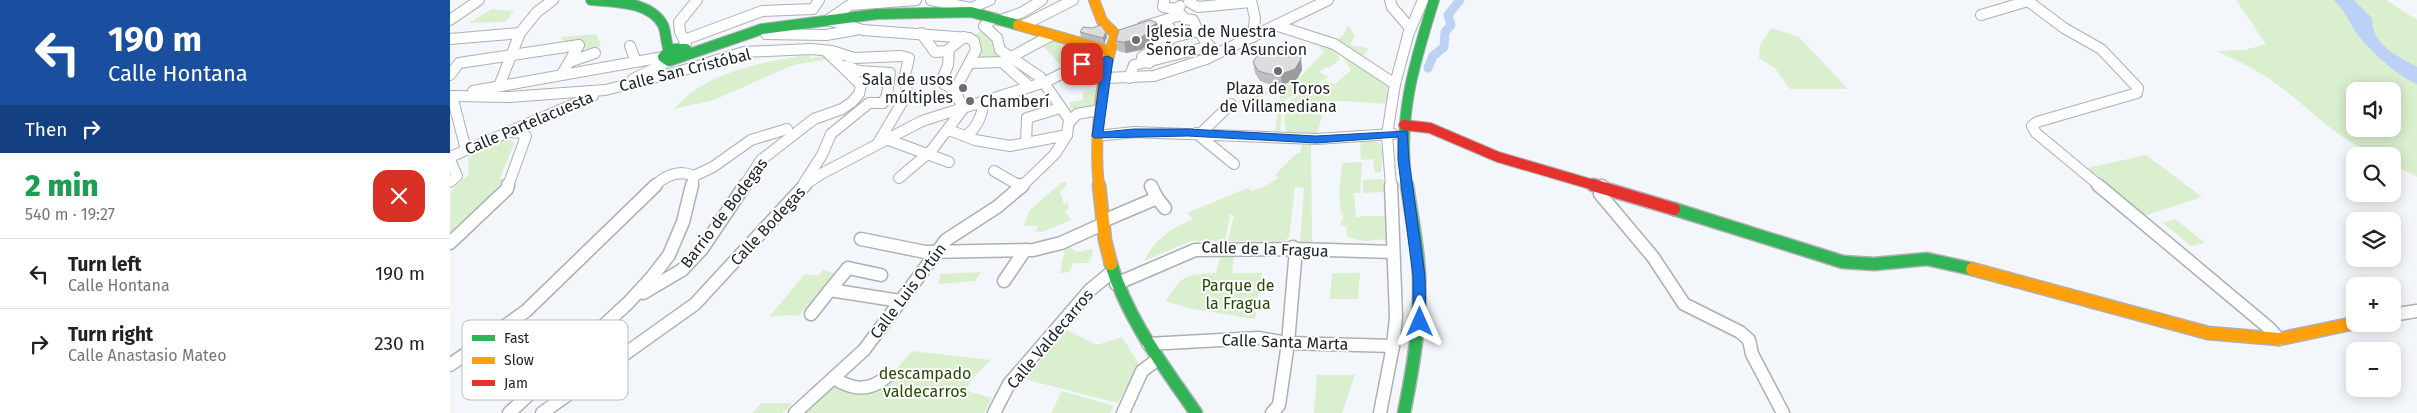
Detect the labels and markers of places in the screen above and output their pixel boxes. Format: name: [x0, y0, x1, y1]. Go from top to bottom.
place label: Iglesia de Nuestra Señora de la Asuncion: [1146, 22, 1307, 59]
marker: Iglesia de Nuestra Señora de la Asuncion: [1130, 34, 1142, 46]
pin: [1061, 43, 1103, 85]
marker: Plaza de Toros de Villamediana: [1272, 65, 1284, 77]
place label: Sala de usos múltiples: [862, 70, 953, 107]
place label: Plaza de Toros de Villamediana: [1219, 79, 1337, 116]
marker: Sala de usos múltiples: [957, 82, 969, 94]
place label: Chamberí: [980, 92, 1050, 111]
marker: Chamberí: [964, 95, 976, 107]

